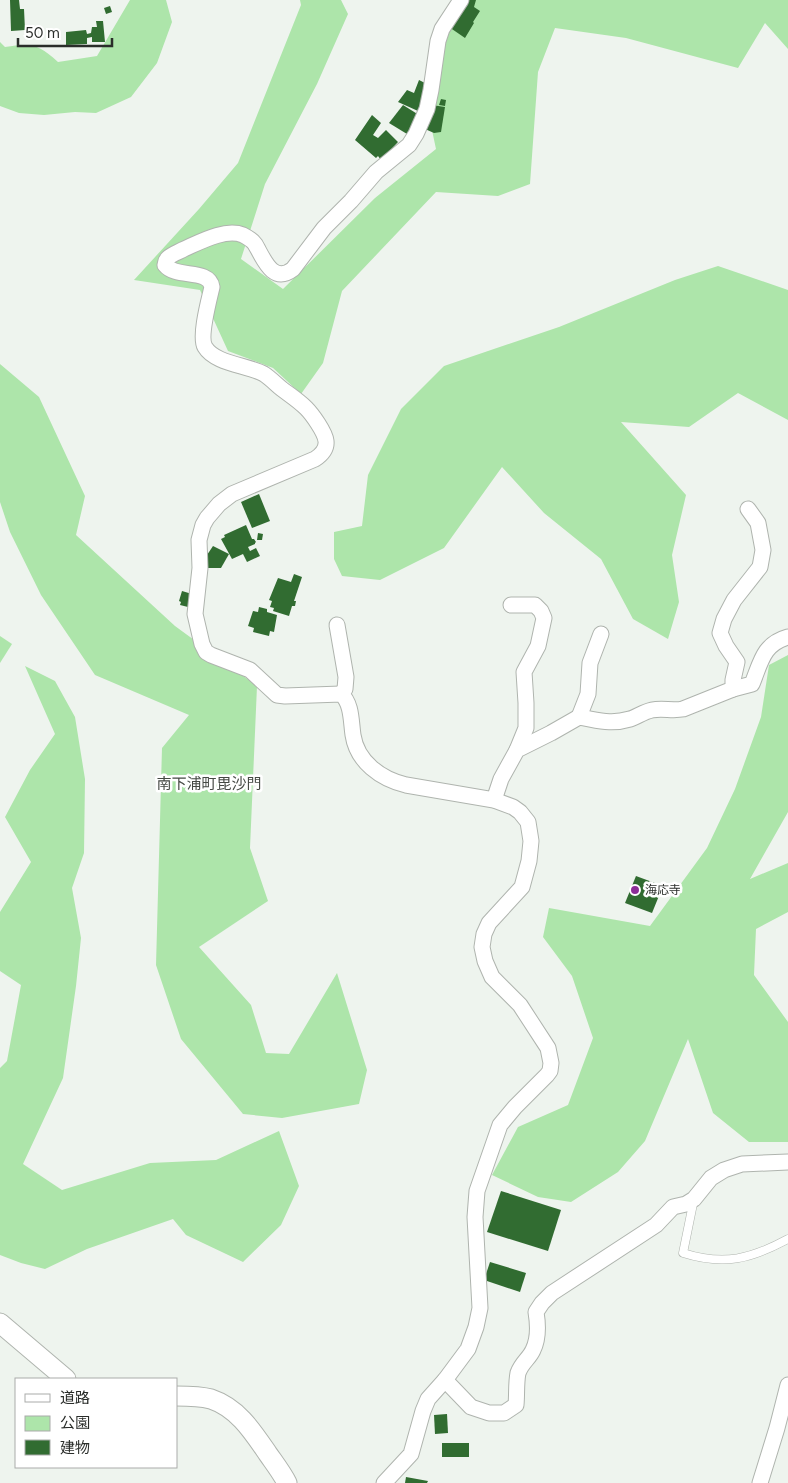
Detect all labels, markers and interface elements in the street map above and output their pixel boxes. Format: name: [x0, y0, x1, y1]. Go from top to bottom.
scale bar: [18, 15, 111, 47]
text: 50 m: [25, 24, 60, 42]
district label: 南下浦町毘沙門: [156, 775, 262, 793]
place label: 海応寺: [645, 883, 681, 897]
marker: 海応寺: [629, 884, 641, 896]
legend: [15, 1378, 178, 1468]
text: 道路: [60, 1389, 90, 1407]
text: 公園: [60, 1414, 90, 1432]
text: 建物: [60, 1439, 90, 1457]

